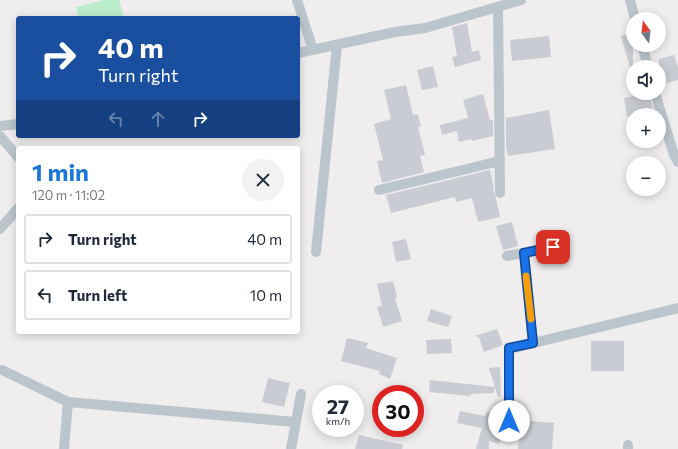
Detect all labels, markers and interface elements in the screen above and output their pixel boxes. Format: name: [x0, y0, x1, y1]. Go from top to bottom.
north arrow: [626, 12, 666, 52]
map controls: [626, 12, 666, 196]
text: 40 m: [98, 30, 164, 64]
icon: right: [32, 32, 84, 84]
button: sound: [626, 60, 666, 100]
text: Turn right: [98, 64, 178, 86]
icon: left: [105, 108, 127, 130]
icon: ahead: [147, 108, 169, 130]
icon: right: [189, 108, 211, 130]
button: +: [626, 108, 666, 148]
button: −: [626, 156, 666, 196]
text: 1 min: [32, 157, 89, 186]
button: close: [242, 159, 284, 201]
text: 120 m · 11:02: [32, 187, 105, 203]
icon: right: [34, 228, 56, 250]
text: Turn right: [68, 230, 137, 248]
text: 40 m: [247, 230, 282, 248]
pin: [536, 230, 570, 264]
icon: arrive: [542, 236, 564, 258]
icon: left: [34, 284, 56, 306]
text: Turn left: [68, 286, 127, 304]
text: 10 m: [250, 286, 282, 304]
speed limit sign: 30: [372, 385, 424, 437]
text: 27: [327, 394, 349, 418]
position arrow: [488, 400, 530, 442]
text: km/h: [326, 415, 350, 427]

